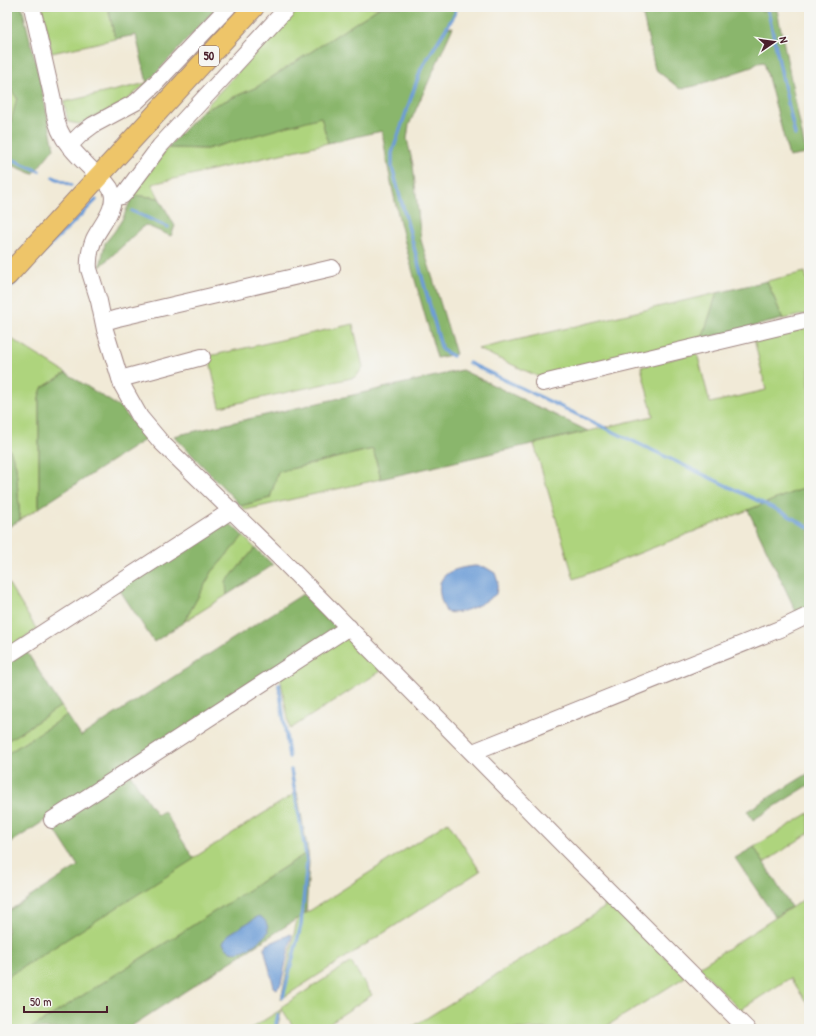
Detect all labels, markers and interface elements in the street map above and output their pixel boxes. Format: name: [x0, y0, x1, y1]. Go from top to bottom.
north arrow: [754, 22, 794, 62]
text: N: [776, 35, 791, 44]
road number: 50: [199, 46, 219, 66]
scale bar: [24, 988, 107, 1014]
text: 50 m: [30, 993, 51, 1010]

